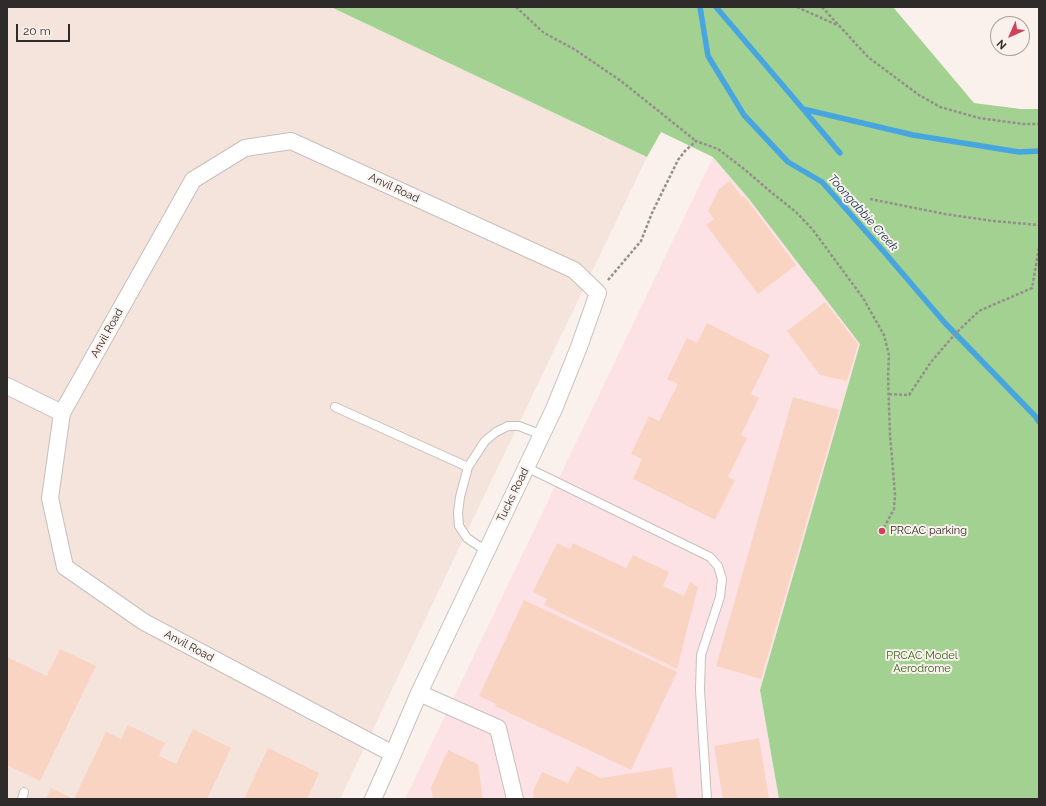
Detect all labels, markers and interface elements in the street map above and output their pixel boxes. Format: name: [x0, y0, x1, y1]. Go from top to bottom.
scale bar: [18, 16, 72, 42]
north arrow: [990, 16, 1030, 56]
text: 20 m: [23, 24, 51, 38]
text: N: [994, 37, 1009, 52]
street label: Anvil Road: [367, 171, 421, 205]
water label: Toongabbie Creek: [825, 172, 901, 254]
street label: Anvil Road: [88, 306, 126, 360]
street label: Tucks Road: [494, 466, 532, 524]
place label: PRCAC parking: [890, 524, 967, 538]
marker: PRCAC parking: [877, 526, 887, 536]
street label: Anvil Road: [162, 627, 216, 665]
park label: PRCAC Model Aerodrome: [886, 649, 958, 675]

